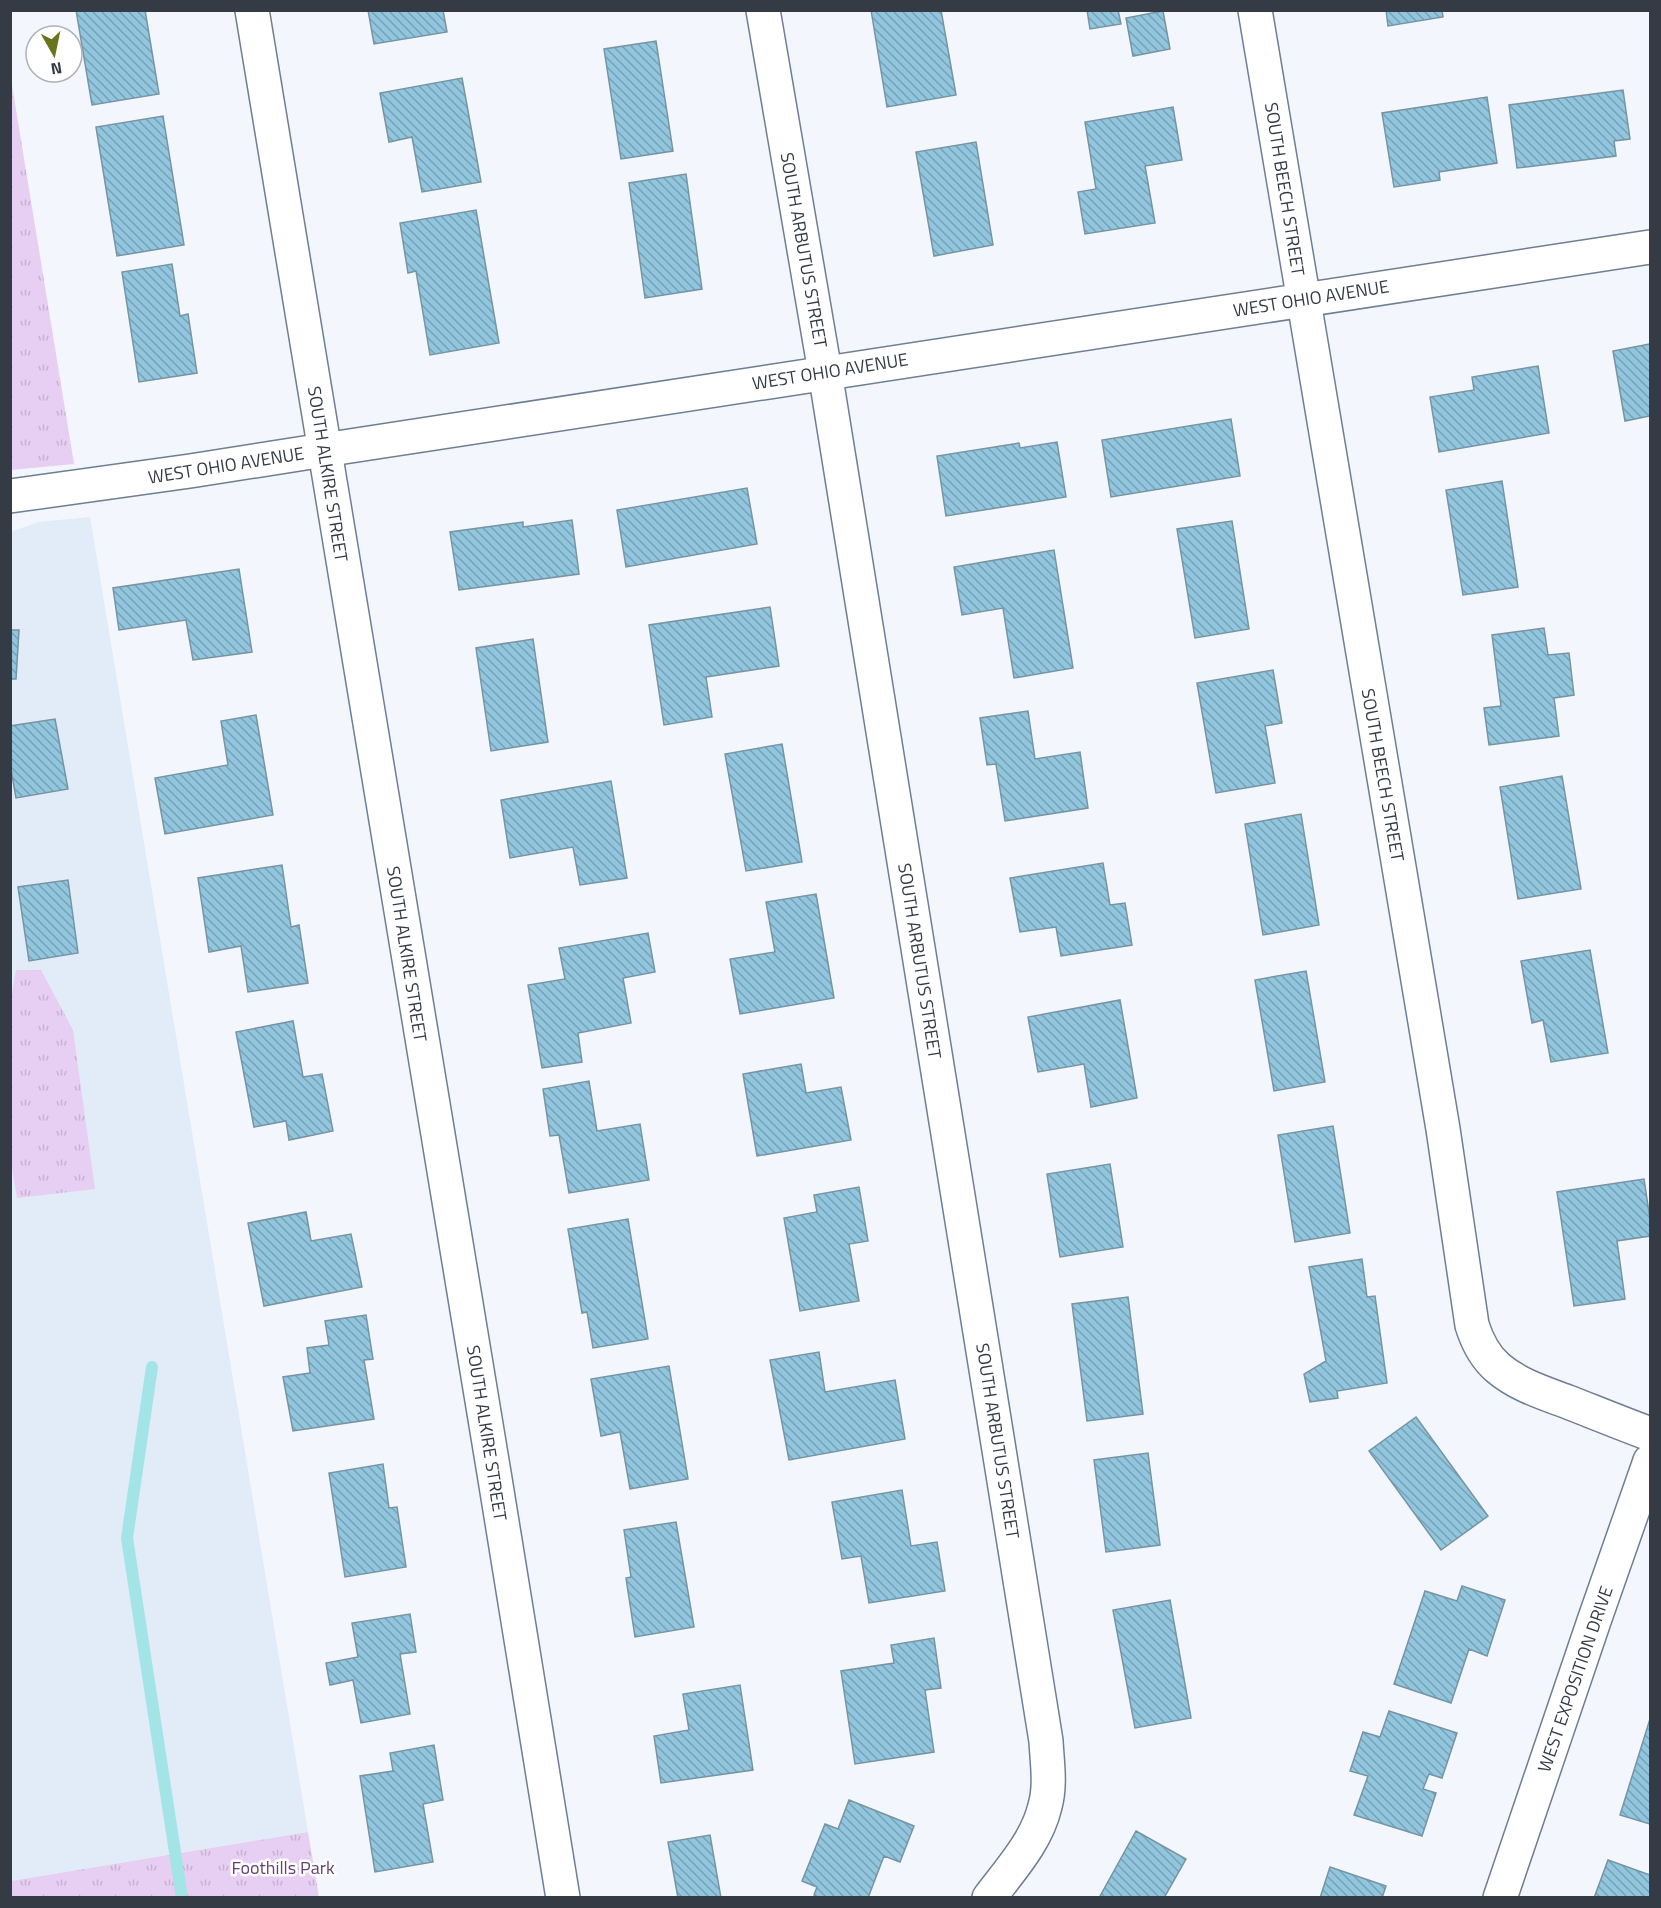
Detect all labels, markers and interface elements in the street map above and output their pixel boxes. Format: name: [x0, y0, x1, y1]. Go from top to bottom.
north arrow: [24, 24, 84, 84]
text: N: [49, 56, 64, 82]
street label: SOUTH BEECH STREET: [1258, 100, 1312, 278]
street label: SOUTH ARBUTUS STREET: [774, 150, 835, 350]
street label: WEST OHIO AVENUE: [1231, 272, 1391, 324]
street label: WEST OHIO AVENUE: [750, 345, 910, 397]
street label: SOUTH ALKIRE STREET: [301, 384, 355, 564]
street label: WEST OHIO AVENUE: [146, 439, 306, 491]
street label: SOUTH BEECH STREET: [1354, 686, 1412, 864]
street label: SOUTH ARBUTUS STREET: [891, 861, 949, 1061]
street label: SOUTH ALKIRE STREET: [380, 864, 434, 1044]
street label: SOUTH ARBUTUS STREET: [969, 1341, 1027, 1541]
street label: SOUTH ALKIRE STREET: [460, 1343, 514, 1523]
street label: WEST EXPOSITION DRIVE: [1530, 1582, 1620, 1776]
park label: Foothills Park: [231, 1854, 335, 1881]

